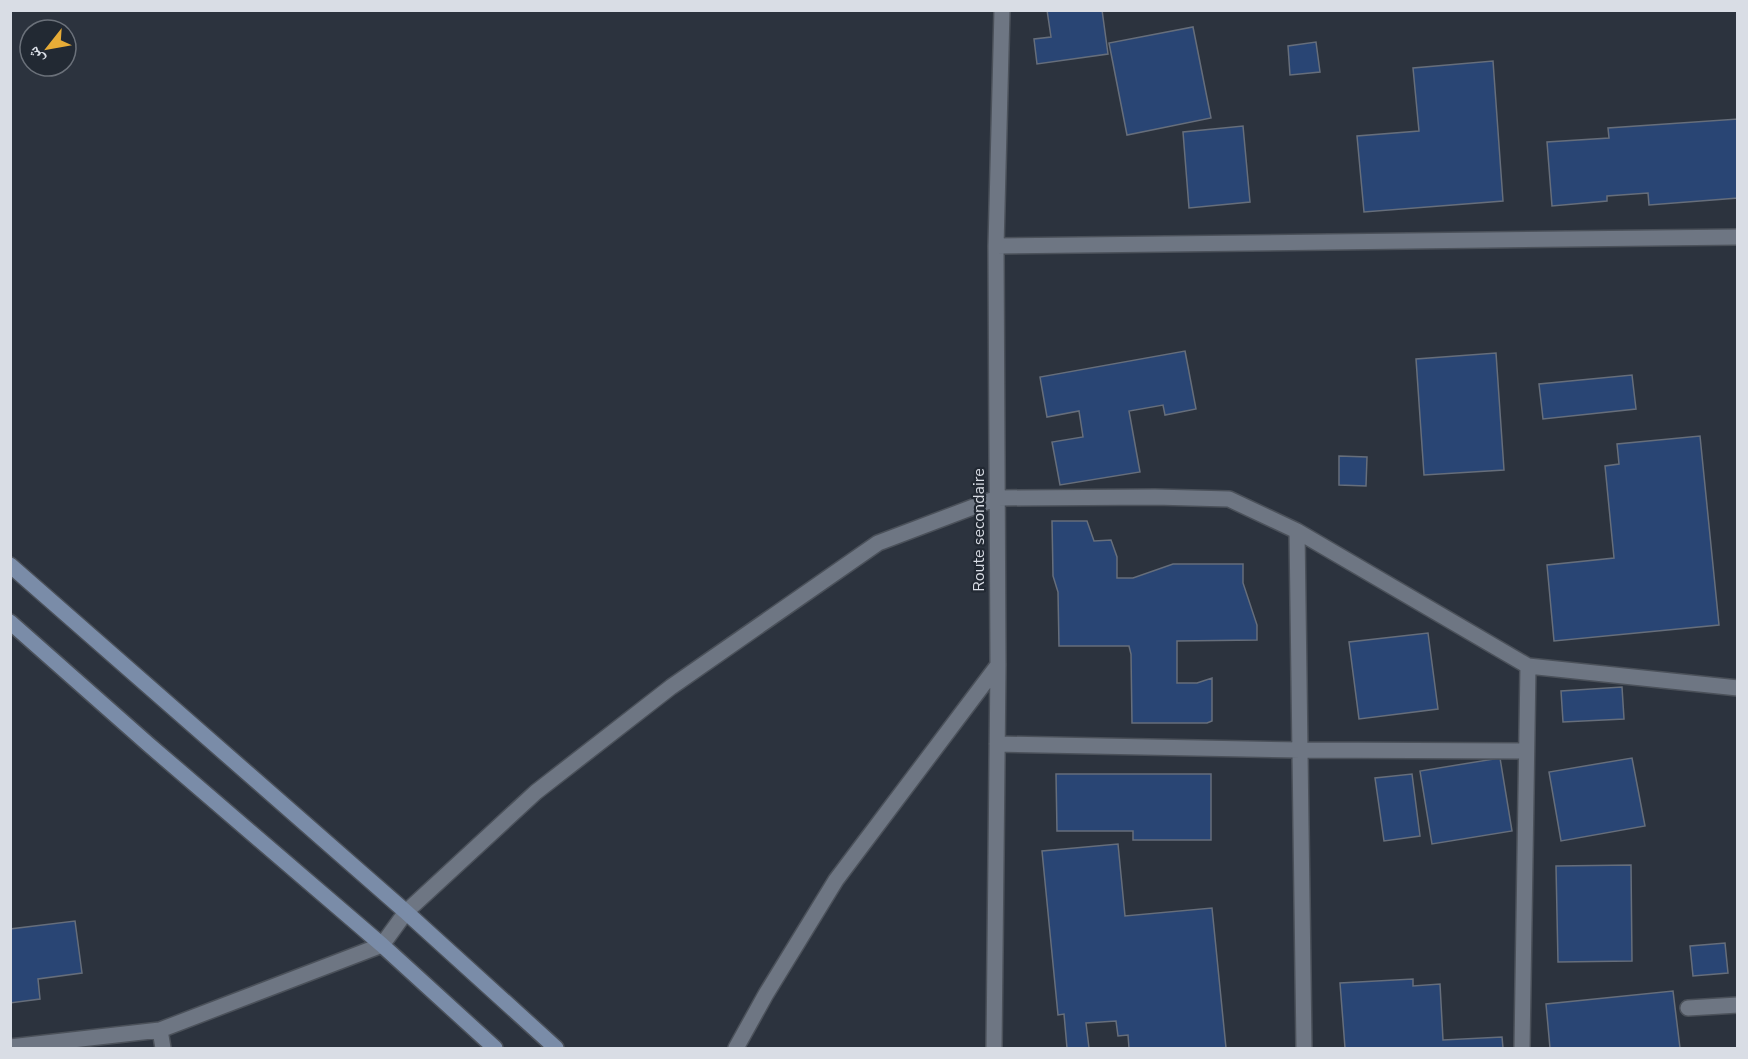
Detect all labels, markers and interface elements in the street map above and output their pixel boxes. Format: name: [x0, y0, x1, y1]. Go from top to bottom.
north arrow: [18, 18, 78, 78]
text: ش: [22, 42, 50, 68]
street label: Route secondaire: [968, 468, 990, 592]

